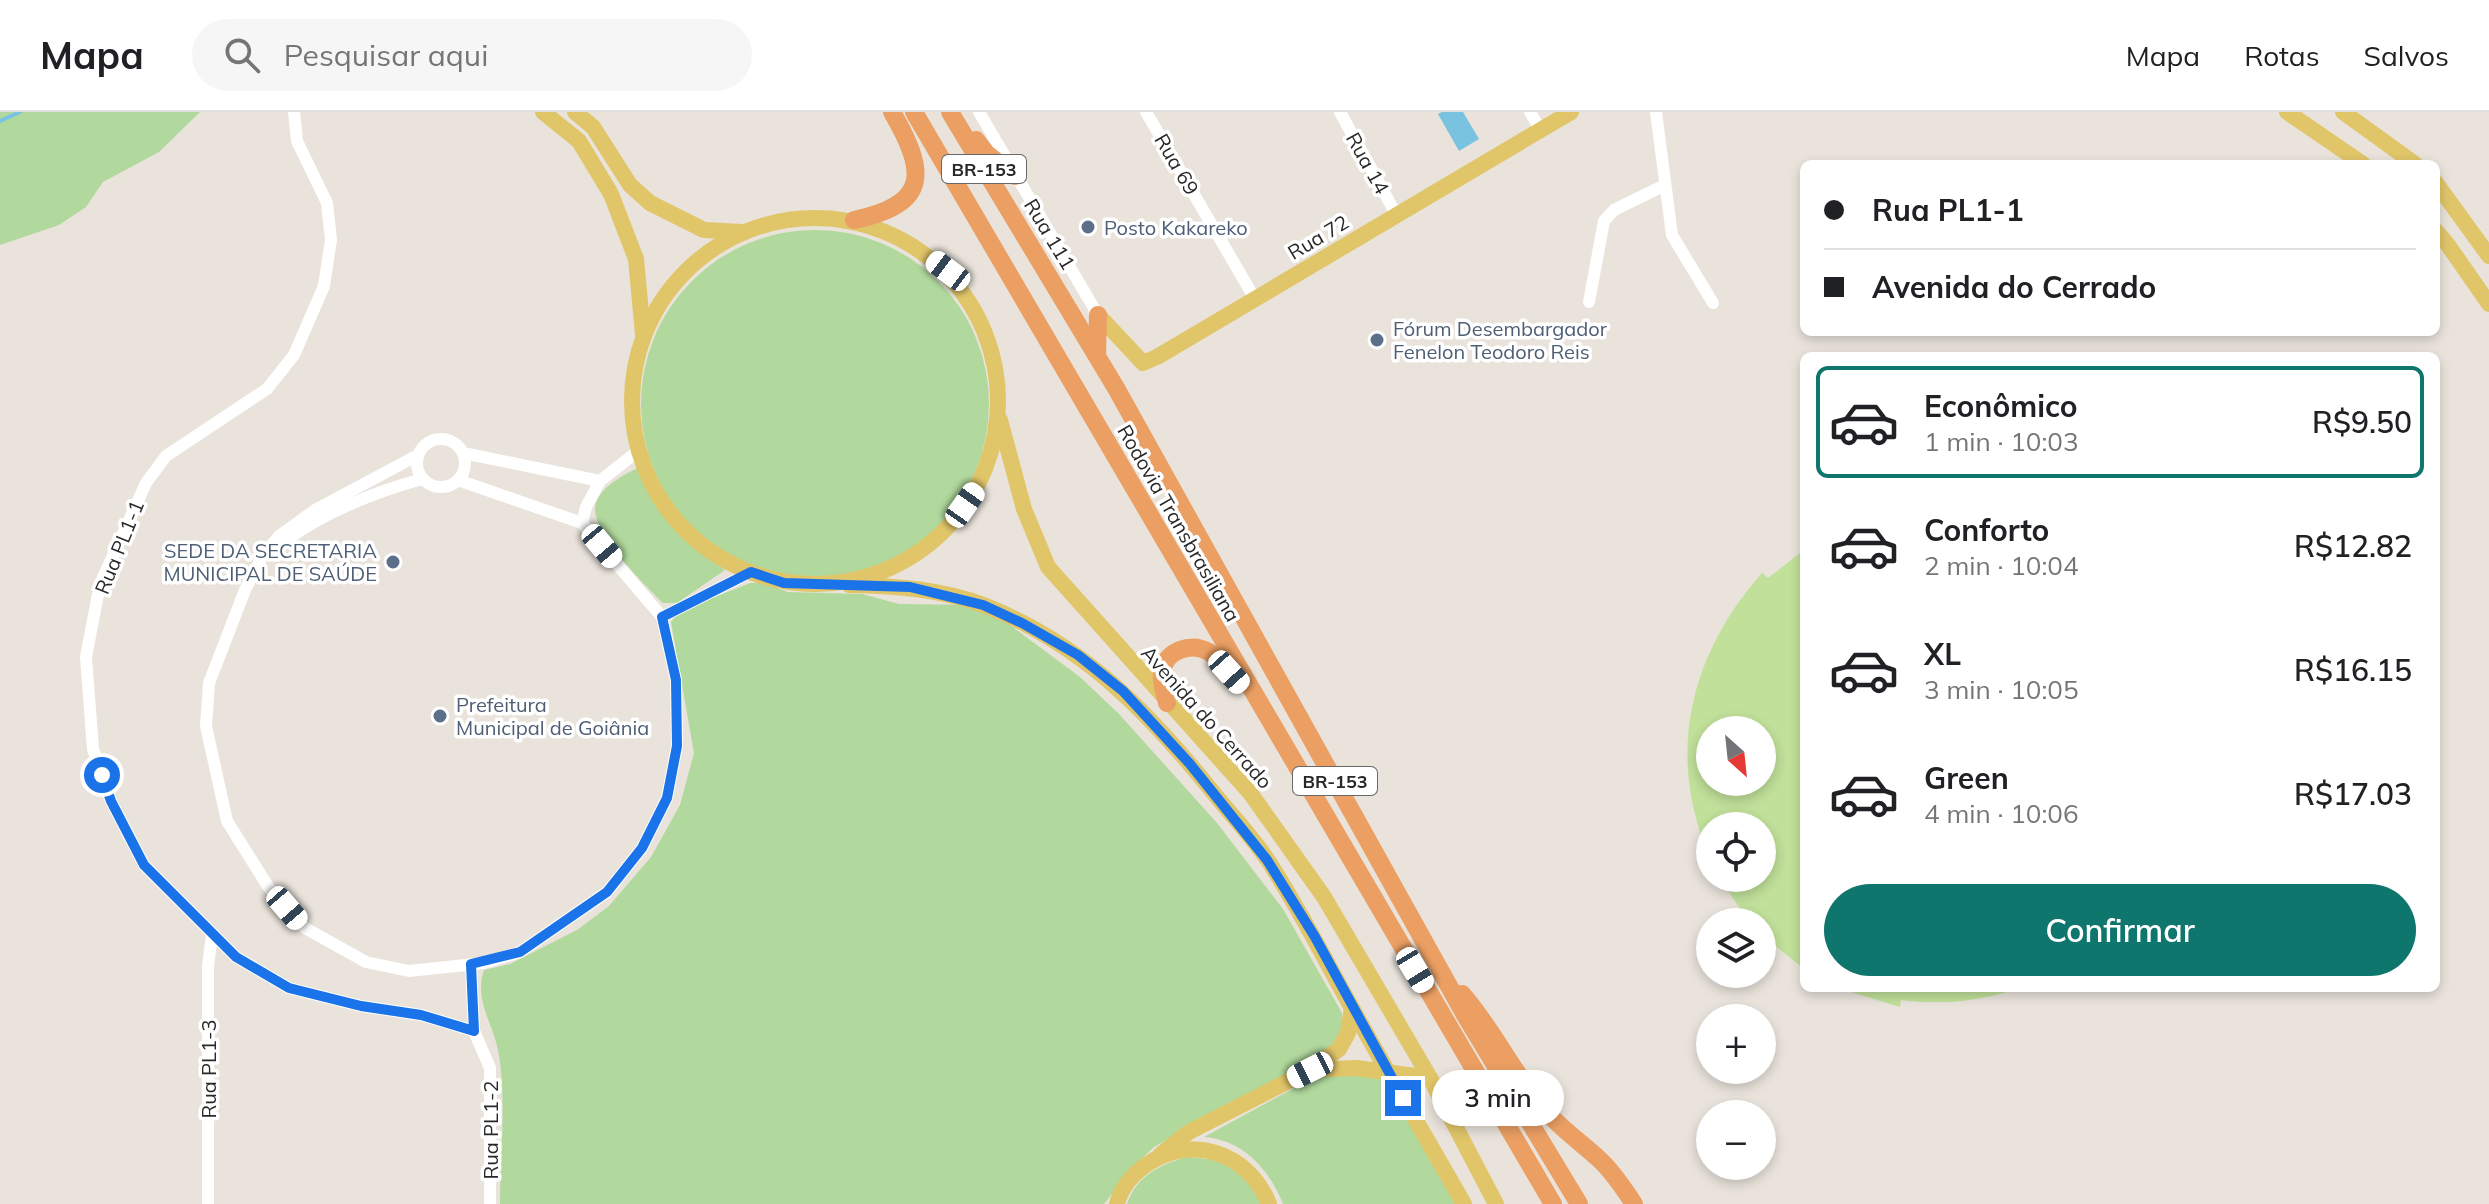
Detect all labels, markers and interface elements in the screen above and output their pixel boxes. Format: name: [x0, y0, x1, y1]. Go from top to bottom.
search box: [192, 19, 752, 91]
text: Mapa: [40, 31, 144, 79]
icon: search: [220, 33, 264, 77]
text: Pesquisar aqui: [284, 36, 488, 74]
text: Mapa: [2126, 38, 2200, 73]
text: Rotas: [2244, 38, 2320, 73]
text: Salvos: [2364, 38, 2449, 73]
street label: Rua 14: [1341, 128, 1395, 198]
street label: Rua 69: [1150, 129, 1204, 199]
road number: BR-153: [942, 155, 1026, 183]
text: Rua PL1-1: [1872, 191, 2024, 229]
street label: Rua 111: [1019, 194, 1081, 274]
street label: Rua 72: [1283, 209, 1353, 265]
place label: Posto Kakareko: [1104, 215, 1248, 240]
marker: Posto Kakareko: [1079, 218, 1097, 236]
car: [922, 247, 974, 295]
text: Avenida do Cerrado: [1872, 268, 2156, 306]
place label: Fórum Desembargador Fenelon Teodoro Reis: [1393, 316, 1608, 364]
marker: Fórum Desembargador Fenelon Teodoro Reis: [1368, 331, 1386, 349]
icon: car: [1828, 386, 1900, 458]
text: Econômico: [1924, 387, 2078, 425]
text: R$9.50: [2312, 403, 2412, 441]
street label: Rodovia Transbrasiliana: [1112, 420, 1246, 626]
text: 1 min · 10:03: [1924, 425, 2079, 458]
car: [941, 478, 989, 532]
street label: Rua PL1-1: [89, 496, 149, 598]
icon: car: [1828, 510, 1900, 582]
text: Conforto: [1924, 511, 2049, 549]
car: [577, 520, 627, 572]
text: R$12.82: [2294, 527, 2412, 565]
place label: SEDE DA SECRETARIA MUNICIPAL DE SAÚDE: [164, 538, 377, 586]
text: 2 min · 10:04: [1924, 549, 2079, 582]
marker: SEDE DA SECRETARIA MUNICIPAL DE SAÚDE: [384, 553, 402, 571]
icon: car: [1828, 634, 1900, 706]
text: XL: [1924, 635, 1961, 673]
street label: Avenida do Cerrado: [1136, 640, 1278, 794]
car: [1204, 646, 1254, 698]
text: R$16.15: [2294, 651, 2412, 689]
text: 3 min · 10:05: [1924, 673, 2079, 706]
place label: Prefeitura Municipal de Goiânia: [456, 692, 649, 740]
marker: Prefeitura Municipal de Goiânia: [431, 707, 449, 725]
north arrow: [1696, 716, 1776, 796]
map controls: [1696, 716, 1776, 1180]
route start: [84, 757, 120, 793]
icon: car: [1828, 758, 1900, 830]
text: Green: [1924, 759, 2009, 797]
road number: BR-153: [1293, 767, 1377, 795]
text: R$17.03: [2294, 775, 2412, 813]
text: 4 min · 10:06: [1924, 797, 2079, 830]
button: locate: [1696, 812, 1776, 892]
car: [262, 882, 312, 934]
button: Confirmar: [1824, 884, 2416, 976]
button: layers: [1696, 908, 1776, 988]
car: [1392, 943, 1438, 997]
button: +: [1696, 1004, 1776, 1084]
street label: Rua PL1-3: [196, 1019, 221, 1119]
car: [1283, 1048, 1337, 1092]
callout: 3 min: [1431, 1070, 1563, 1126]
street label: Rua PL1-2: [478, 1080, 503, 1180]
route end: [1385, 1080, 1421, 1116]
text: 3 min: [1464, 1081, 1532, 1114]
button: −: [1696, 1100, 1776, 1180]

